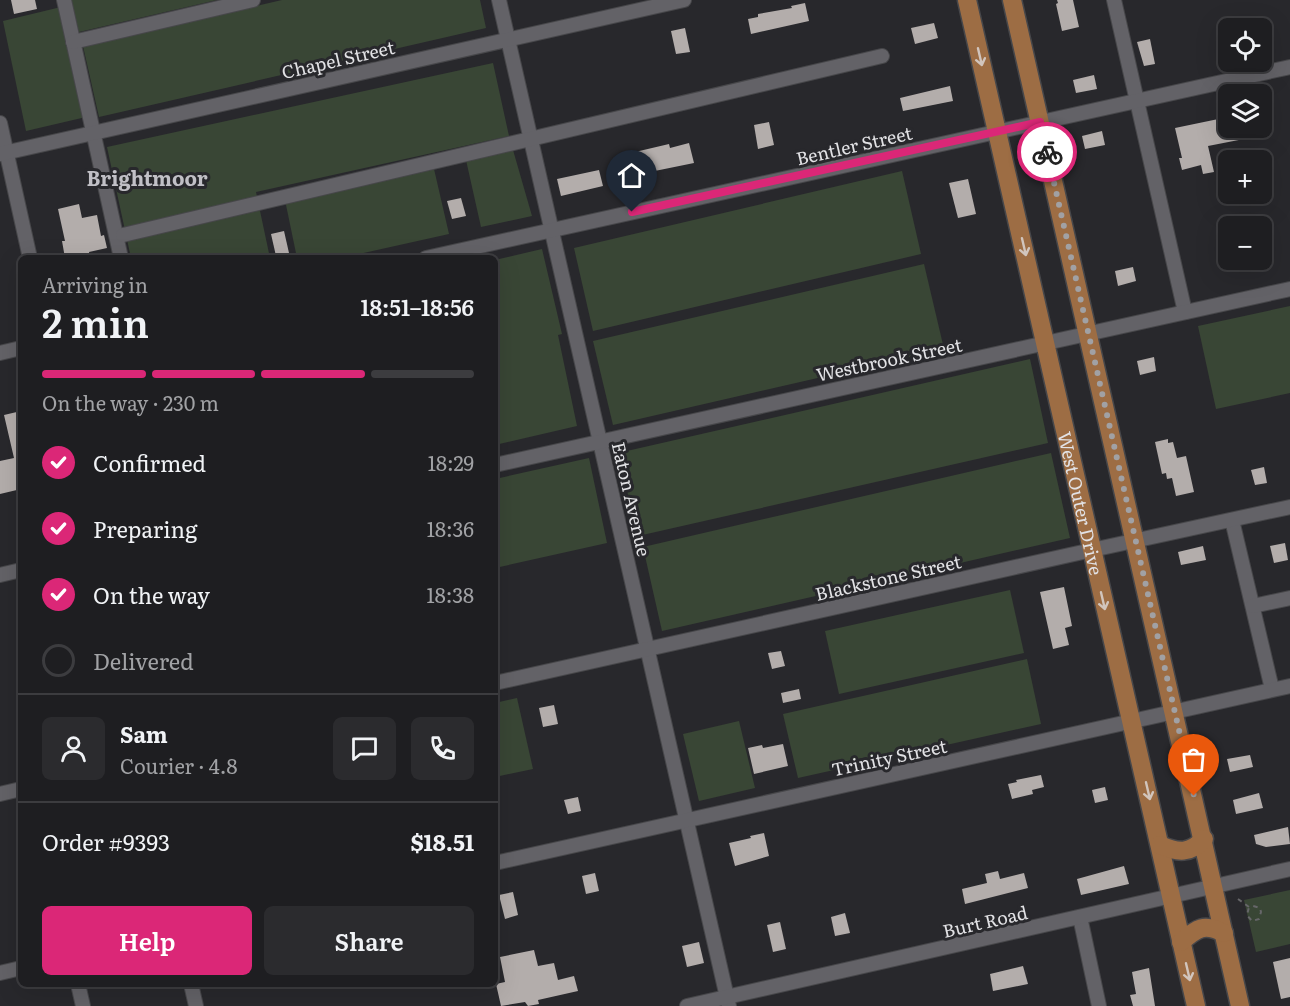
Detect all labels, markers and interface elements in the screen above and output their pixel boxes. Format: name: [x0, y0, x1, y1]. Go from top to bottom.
map controls: [1218, 18, 1272, 270]
button: locate: [1218, 18, 1272, 72]
street label: Chapel Street: [279, 33, 398, 85]
one-way arrow: [974, 47, 986, 66]
button: layers: [1218, 84, 1272, 138]
street label: Bentler Street: [793, 118, 915, 171]
courier: [1017, 122, 1077, 182]
icon: bike: [1031, 136, 1064, 169]
pin: [606, 150, 657, 212]
button: +: [1218, 150, 1272, 204]
icon: home: [615, 159, 648, 192]
district label: Brightmoor: [86, 162, 208, 192]
button: −: [1218, 216, 1272, 270]
one-way arrow: [1018, 237, 1030, 256]
text: Arriving in: [42, 269, 148, 299]
text: 18:51–18:56: [360, 290, 474, 323]
text: 2 min: [42, 292, 149, 350]
street label: Westbrook Street: [814, 330, 965, 388]
text: On the way · 230 m: [42, 387, 219, 417]
street label: West Outer Drive: [1052, 429, 1111, 577]
street label: Eaton Avenue: [606, 439, 658, 559]
icon: check: [42, 446, 75, 479]
text: Confirmed: [93, 446, 206, 479]
text: 18:29: [428, 447, 474, 477]
icon: check: [42, 512, 75, 545]
text: Preparing: [93, 512, 197, 545]
text: 18:36: [427, 513, 474, 543]
street label: Blackstone Street: [812, 547, 964, 607]
icon: check: [42, 578, 75, 611]
text: On the way: [93, 578, 210, 611]
text: 18:38: [427, 579, 474, 609]
one-way arrow: [1098, 591, 1110, 610]
text: Delivered: [93, 644, 194, 677]
button: person: [42, 717, 105, 780]
text: Sam: [120, 717, 168, 750]
button: chat: [333, 717, 396, 780]
button: phone: [411, 717, 474, 780]
street label: Trinity Street: [829, 731, 950, 782]
pin: [1168, 734, 1219, 796]
icon: bag: [1177, 743, 1210, 776]
text: Courier · 4.8: [120, 750, 237, 780]
one-way arrow: [1142, 781, 1154, 800]
text: Order #9393: [42, 825, 170, 858]
text: $18.51: [411, 825, 474, 858]
street label: Burt Road: [940, 898, 1030, 944]
button: Help: [42, 906, 252, 975]
button: Share: [264, 906, 474, 975]
one-way arrow: [1183, 962, 1194, 981]

